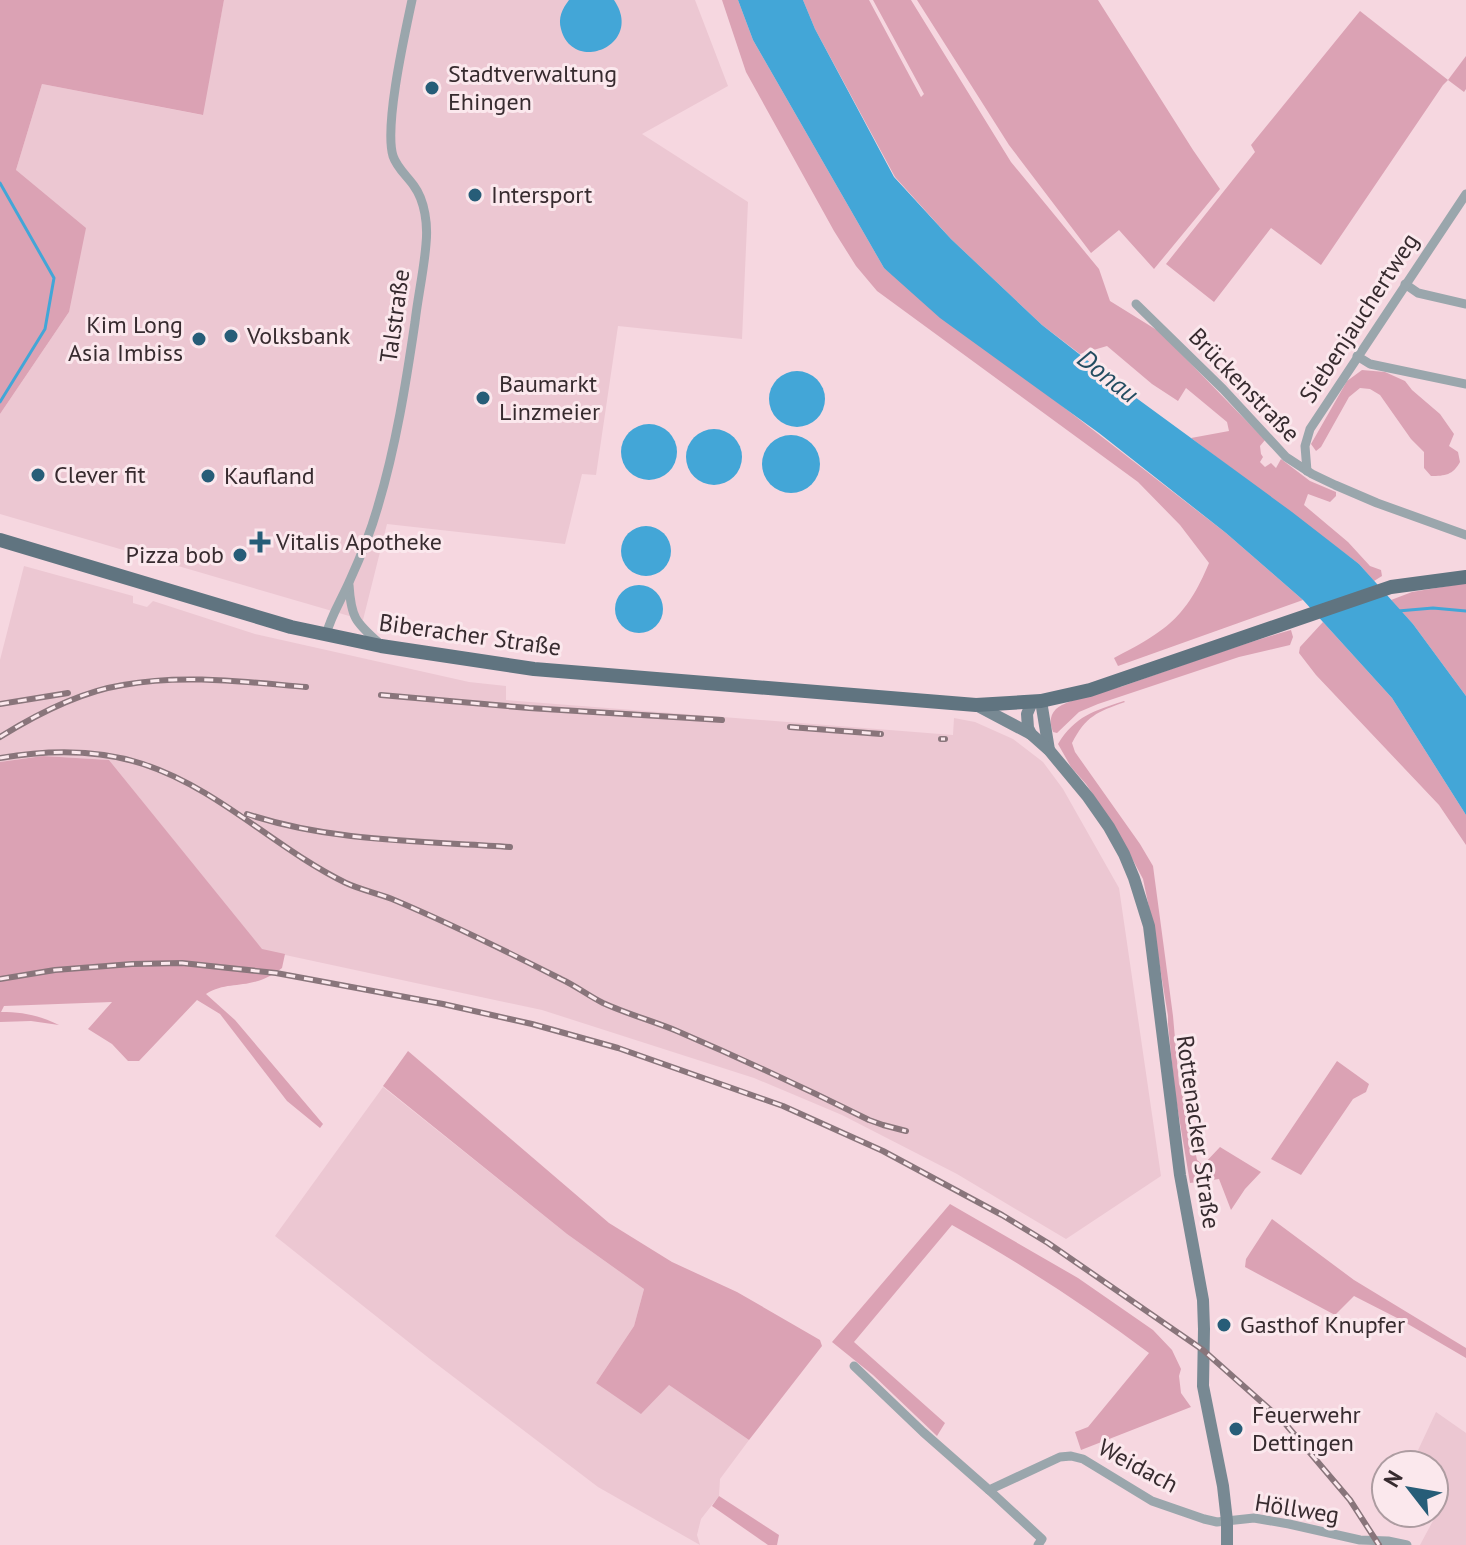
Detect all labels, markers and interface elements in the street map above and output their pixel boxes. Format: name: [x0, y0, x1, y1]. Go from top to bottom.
place label: Stadtverwaltung Ehingen: [448, 58, 617, 117]
marker: Stadtverwaltung Ehingen: [423, 79, 441, 97]
place label: Intersport: [491, 179, 592, 210]
marker: Intersport: [466, 186, 484, 204]
street label: Siebenjauchertweg: [1292, 227, 1425, 408]
street label: Talstraße: [373, 267, 416, 365]
place label: Kim Long Asia Imbiss: [68, 309, 183, 368]
place label: Volksbank: [246, 320, 351, 351]
street label: Brückenstraße: [1182, 321, 1307, 448]
marker: Volksbank: [222, 327, 240, 345]
marker: Kim Long Asia Imbiss: [190, 330, 208, 348]
water label: Donau: [1071, 341, 1146, 410]
place label: Baumarkt Linzmeier: [499, 368, 600, 427]
marker: Baumarkt Linzmeier: [474, 389, 492, 407]
place label: Clever fit: [54, 459, 146, 490]
place label: Kaufland: [224, 460, 315, 491]
marker: Clever fit: [29, 466, 47, 484]
marker: Kaufland: [199, 467, 217, 485]
place label: Vitalis Apotheke: [275, 526, 442, 557]
marker: Vitalis Apotheke: [251, 533, 269, 551]
place label: Pizza bob: [126, 539, 224, 570]
marker: Pizza bob: [231, 546, 249, 564]
street label: Biberacher Straße: [377, 606, 563, 663]
street label: Rottenacker Straße: [1170, 1033, 1227, 1231]
place label: Gasthof Knupfer: [1240, 1309, 1405, 1340]
marker: Gasthof Knupfer: [1215, 1316, 1233, 1334]
place label: Feuerwehr Dettingen: [1252, 1399, 1361, 1458]
marker: Feuerwehr Dettingen: [1227, 1420, 1245, 1438]
street label: Weidach: [1093, 1432, 1184, 1499]
north arrow: [1370, 1449, 1450, 1529]
text: N: [1377, 1465, 1409, 1492]
street label: Höllweg: [1253, 1487, 1342, 1530]

